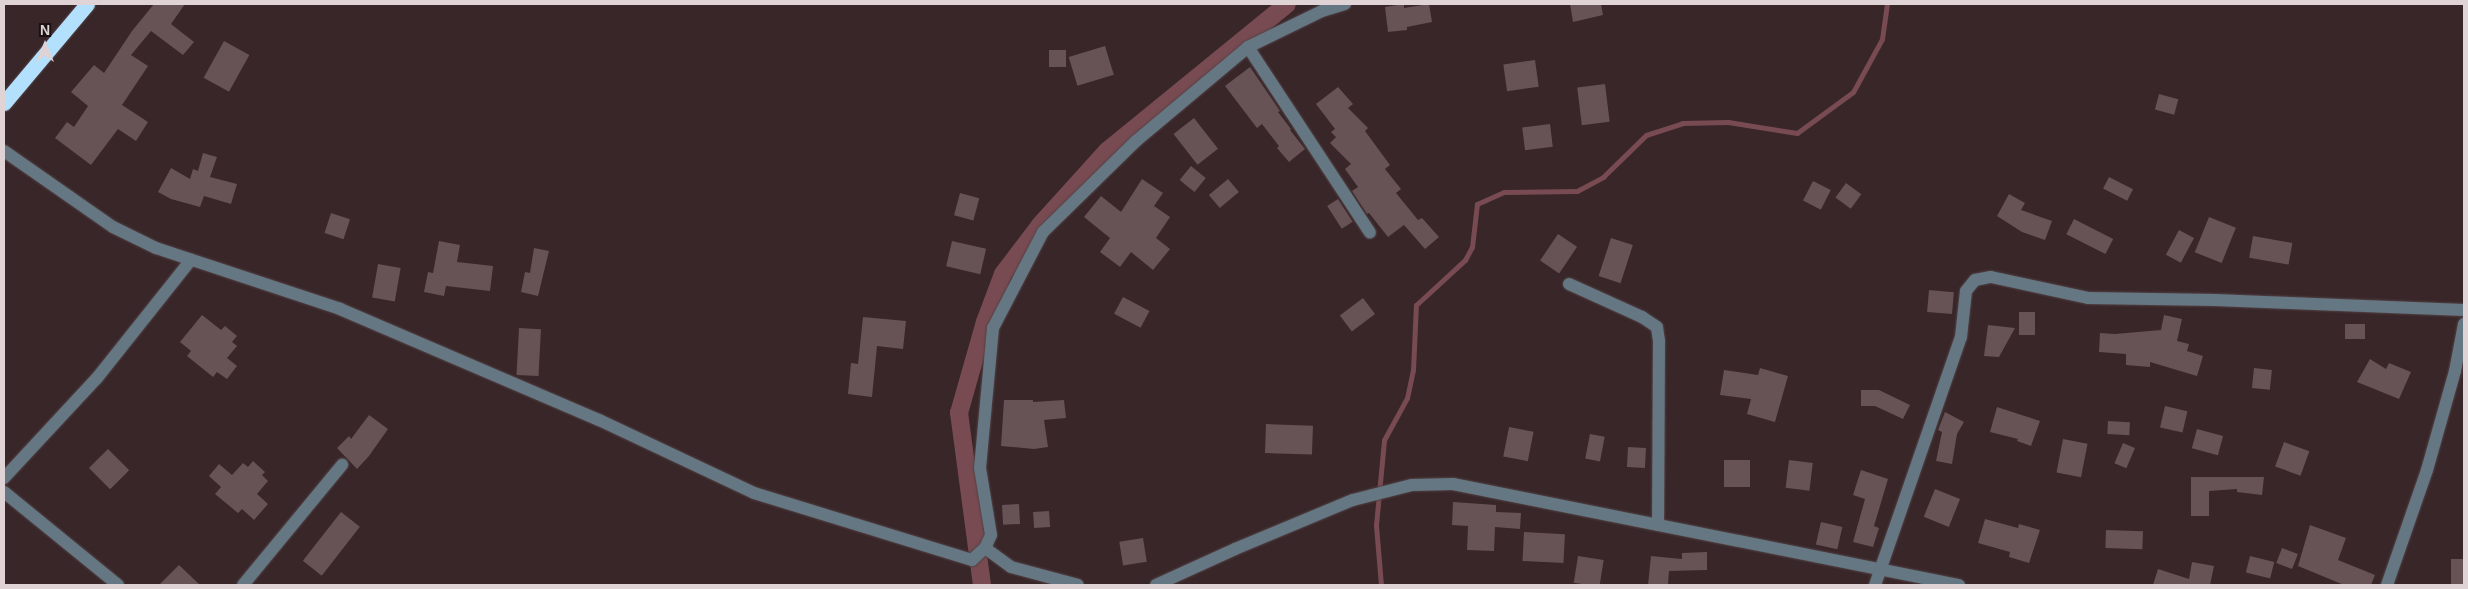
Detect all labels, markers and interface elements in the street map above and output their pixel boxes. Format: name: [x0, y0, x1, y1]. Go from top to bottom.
north arrow: [20, 20, 70, 70]
text: N: [40, 22, 50, 38]

